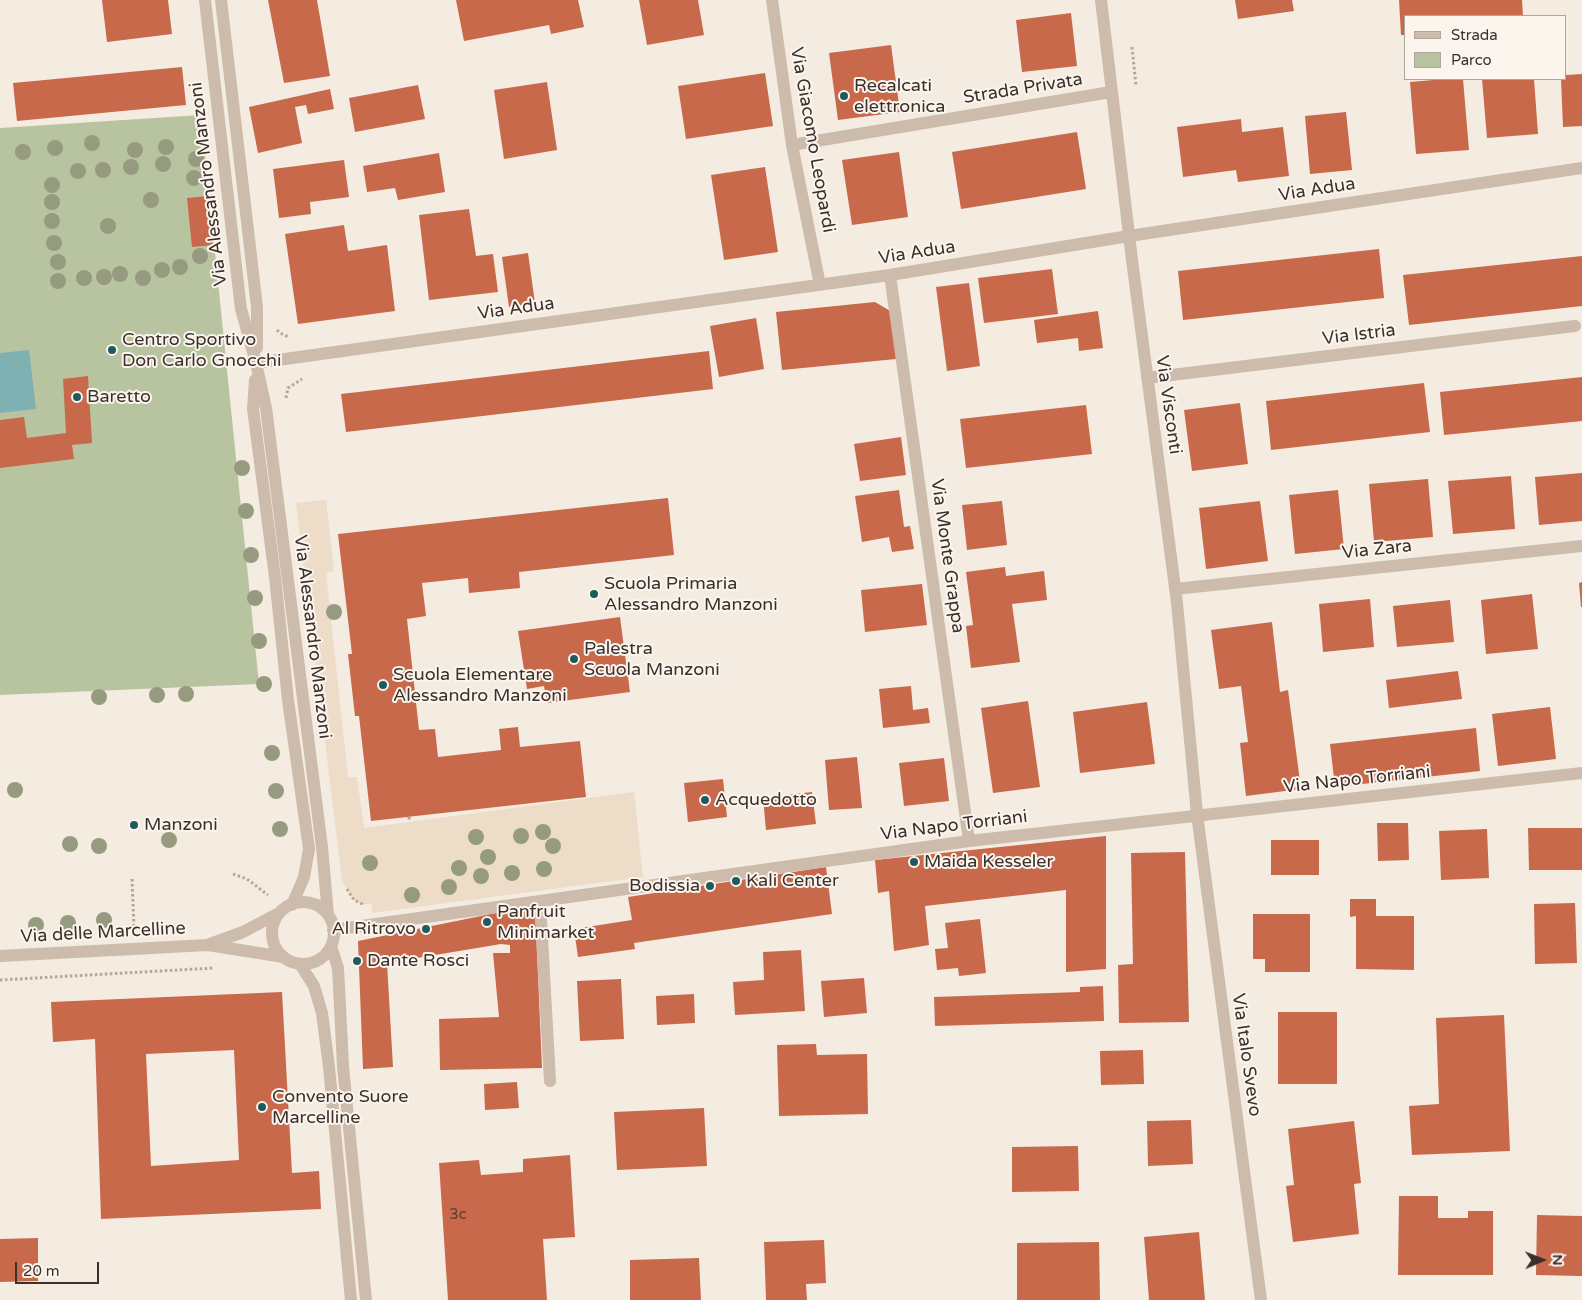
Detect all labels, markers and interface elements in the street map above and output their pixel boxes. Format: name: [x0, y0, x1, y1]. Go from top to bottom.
legend: [1404, 15, 1567, 80]
text: Strada: [1451, 26, 1498, 44]
street label: Via Giacomo Leopardi: [785, 46, 839, 234]
text: Parco: [1451, 51, 1492, 69]
street label: Strada Privata: [962, 69, 1084, 109]
place label: Recalcati elettronica: [854, 75, 945, 118]
street label: Via Alessandro Manzoni: [186, 81, 232, 287]
marker: Recalcati elettronica: [838, 90, 850, 102]
street label: Via Adua: [1277, 173, 1357, 207]
street label: Via Adua: [877, 236, 957, 270]
street label: Via Adua: [476, 293, 556, 325]
street label: Via Istria: [1321, 320, 1397, 350]
place label: Centro Sportivo Don Carlo Gnocchi: [122, 329, 281, 372]
marker: Centro Sportivo Don Carlo Gnocchi: [106, 344, 118, 356]
street label: Via Visconti: [1150, 354, 1186, 456]
place label: Baretto: [87, 386, 151, 408]
marker: Baretto: [71, 391, 83, 403]
street label: Via Monte Grappa: [925, 478, 969, 634]
street label: Via Alessandro Manzoni: [289, 534, 335, 740]
street label: Via Zara: [1341, 536, 1413, 564]
place label: Scuola Primaria Alessandro Manzoni: [604, 573, 778, 616]
marker: Scuola Primaria Alessandro Manzoni: [588, 588, 600, 600]
place label: Palestra Scuola Manzoni: [584, 638, 720, 681]
marker: Palestra Scuola Manzoni: [568, 653, 580, 665]
place label: Scuola Elementare Alessandro Manzoni: [393, 664, 567, 706]
marker: Scuola Elementare Alessandro Manzoni: [377, 679, 389, 691]
street label: Via Napo Torriani: [1282, 762, 1432, 798]
place label: Acquedotto: [715, 789, 817, 811]
marker: Acquedotto: [699, 794, 711, 806]
street label: Via Napo Torriani: [879, 806, 1029, 846]
place label: Manzoni: [144, 814, 218, 836]
marker: Manzoni: [128, 819, 140, 831]
place label: Maida Kesseler: [924, 851, 1053, 873]
marker: Maida Kesseler: [908, 856, 920, 868]
place label: Kali Center: [746, 870, 839, 892]
place label: Bodissia: [629, 875, 700, 897]
marker: Kali Center: [730, 875, 742, 887]
marker: Bodissia: [704, 880, 716, 892]
place label: Panfruit Minimarket: [497, 901, 594, 944]
marker: Panfruit Minimarket: [481, 916, 493, 928]
street label: Via delle Marcelline: [20, 918, 186, 948]
place label: Al Ritrovo: [332, 918, 416, 940]
marker: Al Ritrovo: [420, 923, 432, 935]
place label: Dante Rosci: [367, 950, 469, 972]
marker: Dante Rosci: [351, 955, 363, 967]
street label: Via Italo Svevo: [1227, 992, 1265, 1118]
place label: Convento Suore Marcelline: [272, 1086, 408, 1128]
marker: Convento Suore Marcelline: [256, 1101, 268, 1113]
house number: 3c: [449, 1206, 467, 1224]
north arrow: [1517, 1235, 1567, 1285]
scale bar: [18, 1252, 101, 1284]
text: N: [1549, 1254, 1566, 1266]
text: 20 m: [23, 1262, 60, 1280]

